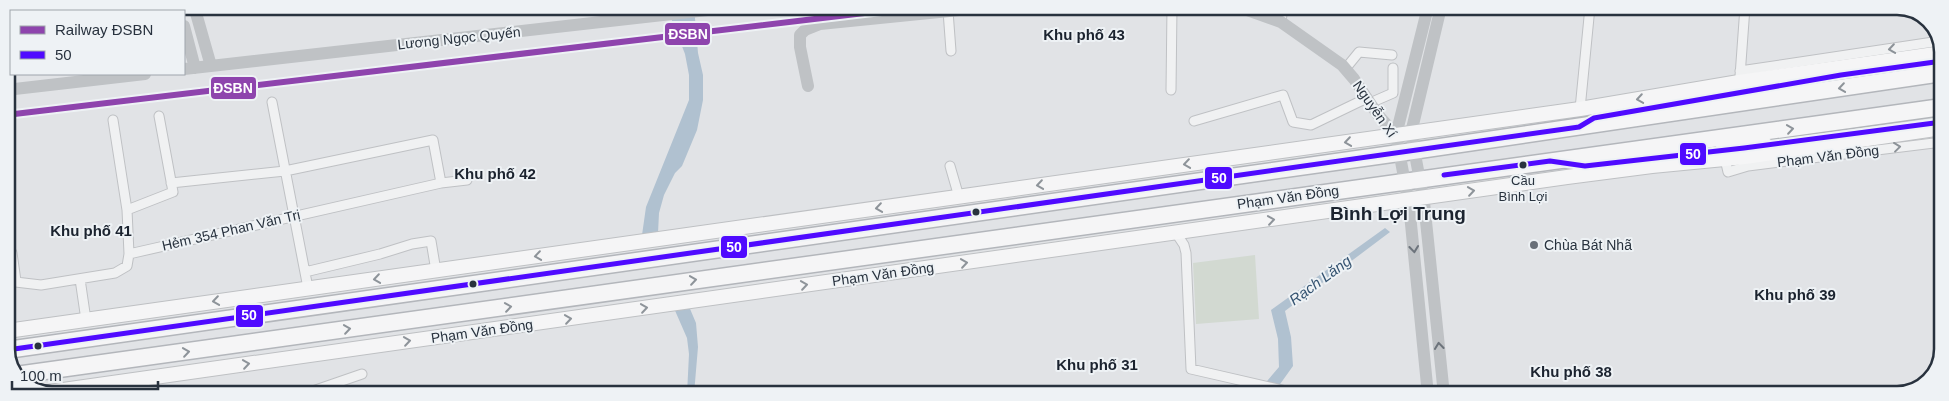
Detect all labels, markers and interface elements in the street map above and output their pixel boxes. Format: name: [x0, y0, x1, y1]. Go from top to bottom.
legend: [10, 10, 185, 75]
text: Railway ĐSBN: [55, 21, 153, 38]
line badge: ĐSBN: [664, 22, 711, 46]
street label: Lương Ngọc Quyến: [397, 24, 521, 52]
text: ĐSBN: [668, 26, 708, 42]
district label: Khu phố 43: [1043, 26, 1125, 43]
one-way arrow: [1887, 43, 1896, 53]
text: 50: [55, 46, 72, 63]
line badge: ĐSBN: [210, 76, 257, 100]
street label: Nguyễn Xí: [1350, 78, 1400, 140]
text: ĐSBN: [213, 80, 253, 96]
one-way arrow: [1838, 82, 1846, 93]
one-way arrow: [1635, 93, 1643, 104]
one-way arrow: [1787, 124, 1795, 135]
one-way arrow: [1344, 136, 1352, 146]
line badge: 50: [1679, 142, 1707, 166]
street label: Phạm Văn Đồng: [1776, 142, 1880, 170]
one-way arrow: [1893, 142, 1901, 153]
text: 50: [1685, 146, 1701, 162]
one-way arrow: [1183, 159, 1191, 169]
marker: Cầu Bình Lợi: [1518, 160, 1528, 170]
district label: Khu phố 42: [454, 165, 536, 182]
line badge: 50: [1204, 166, 1233, 190]
text: 50: [1211, 170, 1227, 186]
place label: Cầu Bình Lợi: [1499, 173, 1548, 204]
one-way arrow: [1036, 179, 1044, 190]
street label: Phạm Văn Đồng: [1236, 182, 1340, 212]
one-way arrow: [1467, 186, 1475, 197]
one-way arrow: [875, 202, 883, 213]
district label: Bình Lợi Trung: [1330, 203, 1466, 224]
street label: Hẻm 354 Phan Văn Trị: [160, 206, 302, 254]
unlabelled marker: [971, 207, 981, 217]
one-way arrow: [1267, 215, 1276, 225]
district label: Khu phố 41: [50, 222, 132, 239]
line badge: 50: [720, 235, 748, 259]
place label: Chùa Bát Nhã: [1544, 237, 1632, 253]
text: 50: [726, 239, 742, 255]
marker: Chùa Bát Nhã: [1528, 239, 1540, 251]
one-way arrow: [1408, 245, 1419, 253]
one-way arrow: [534, 250, 542, 261]
water label: Rạch Lăng: [1286, 251, 1355, 308]
one-way arrow: [961, 258, 969, 269]
street label: Phạm Văn Đồng: [831, 259, 935, 289]
one-way arrow: [373, 273, 381, 284]
one-way arrow: [689, 276, 698, 286]
unlabelled marker: [468, 279, 478, 289]
one-way arrow: [799, 281, 808, 291]
district label: Khu phố 39: [1754, 286, 1836, 303]
one-way arrow: [212, 296, 221, 306]
one-way arrow: [503, 302, 512, 312]
one-way arrow: [640, 303, 648, 314]
line badge: 50: [235, 304, 264, 328]
text: 50: [241, 307, 257, 323]
one-way arrow: [564, 314, 572, 325]
street label: Phạm Văn Đồng: [430, 316, 534, 346]
one-way arrow: [343, 324, 351, 335]
one-way arrow: [402, 337, 411, 347]
unlabelled marker: [33, 341, 43, 351]
one-way arrow: [1434, 342, 1445, 350]
one-way arrow: [181, 347, 190, 357]
district label: Khu phố 31: [1056, 356, 1138, 373]
scale bar: [12, 358, 159, 390]
one-way arrow: [242, 359, 250, 370]
district label: Khu phố 38: [1530, 363, 1612, 380]
text: 100 m: [20, 367, 62, 384]

